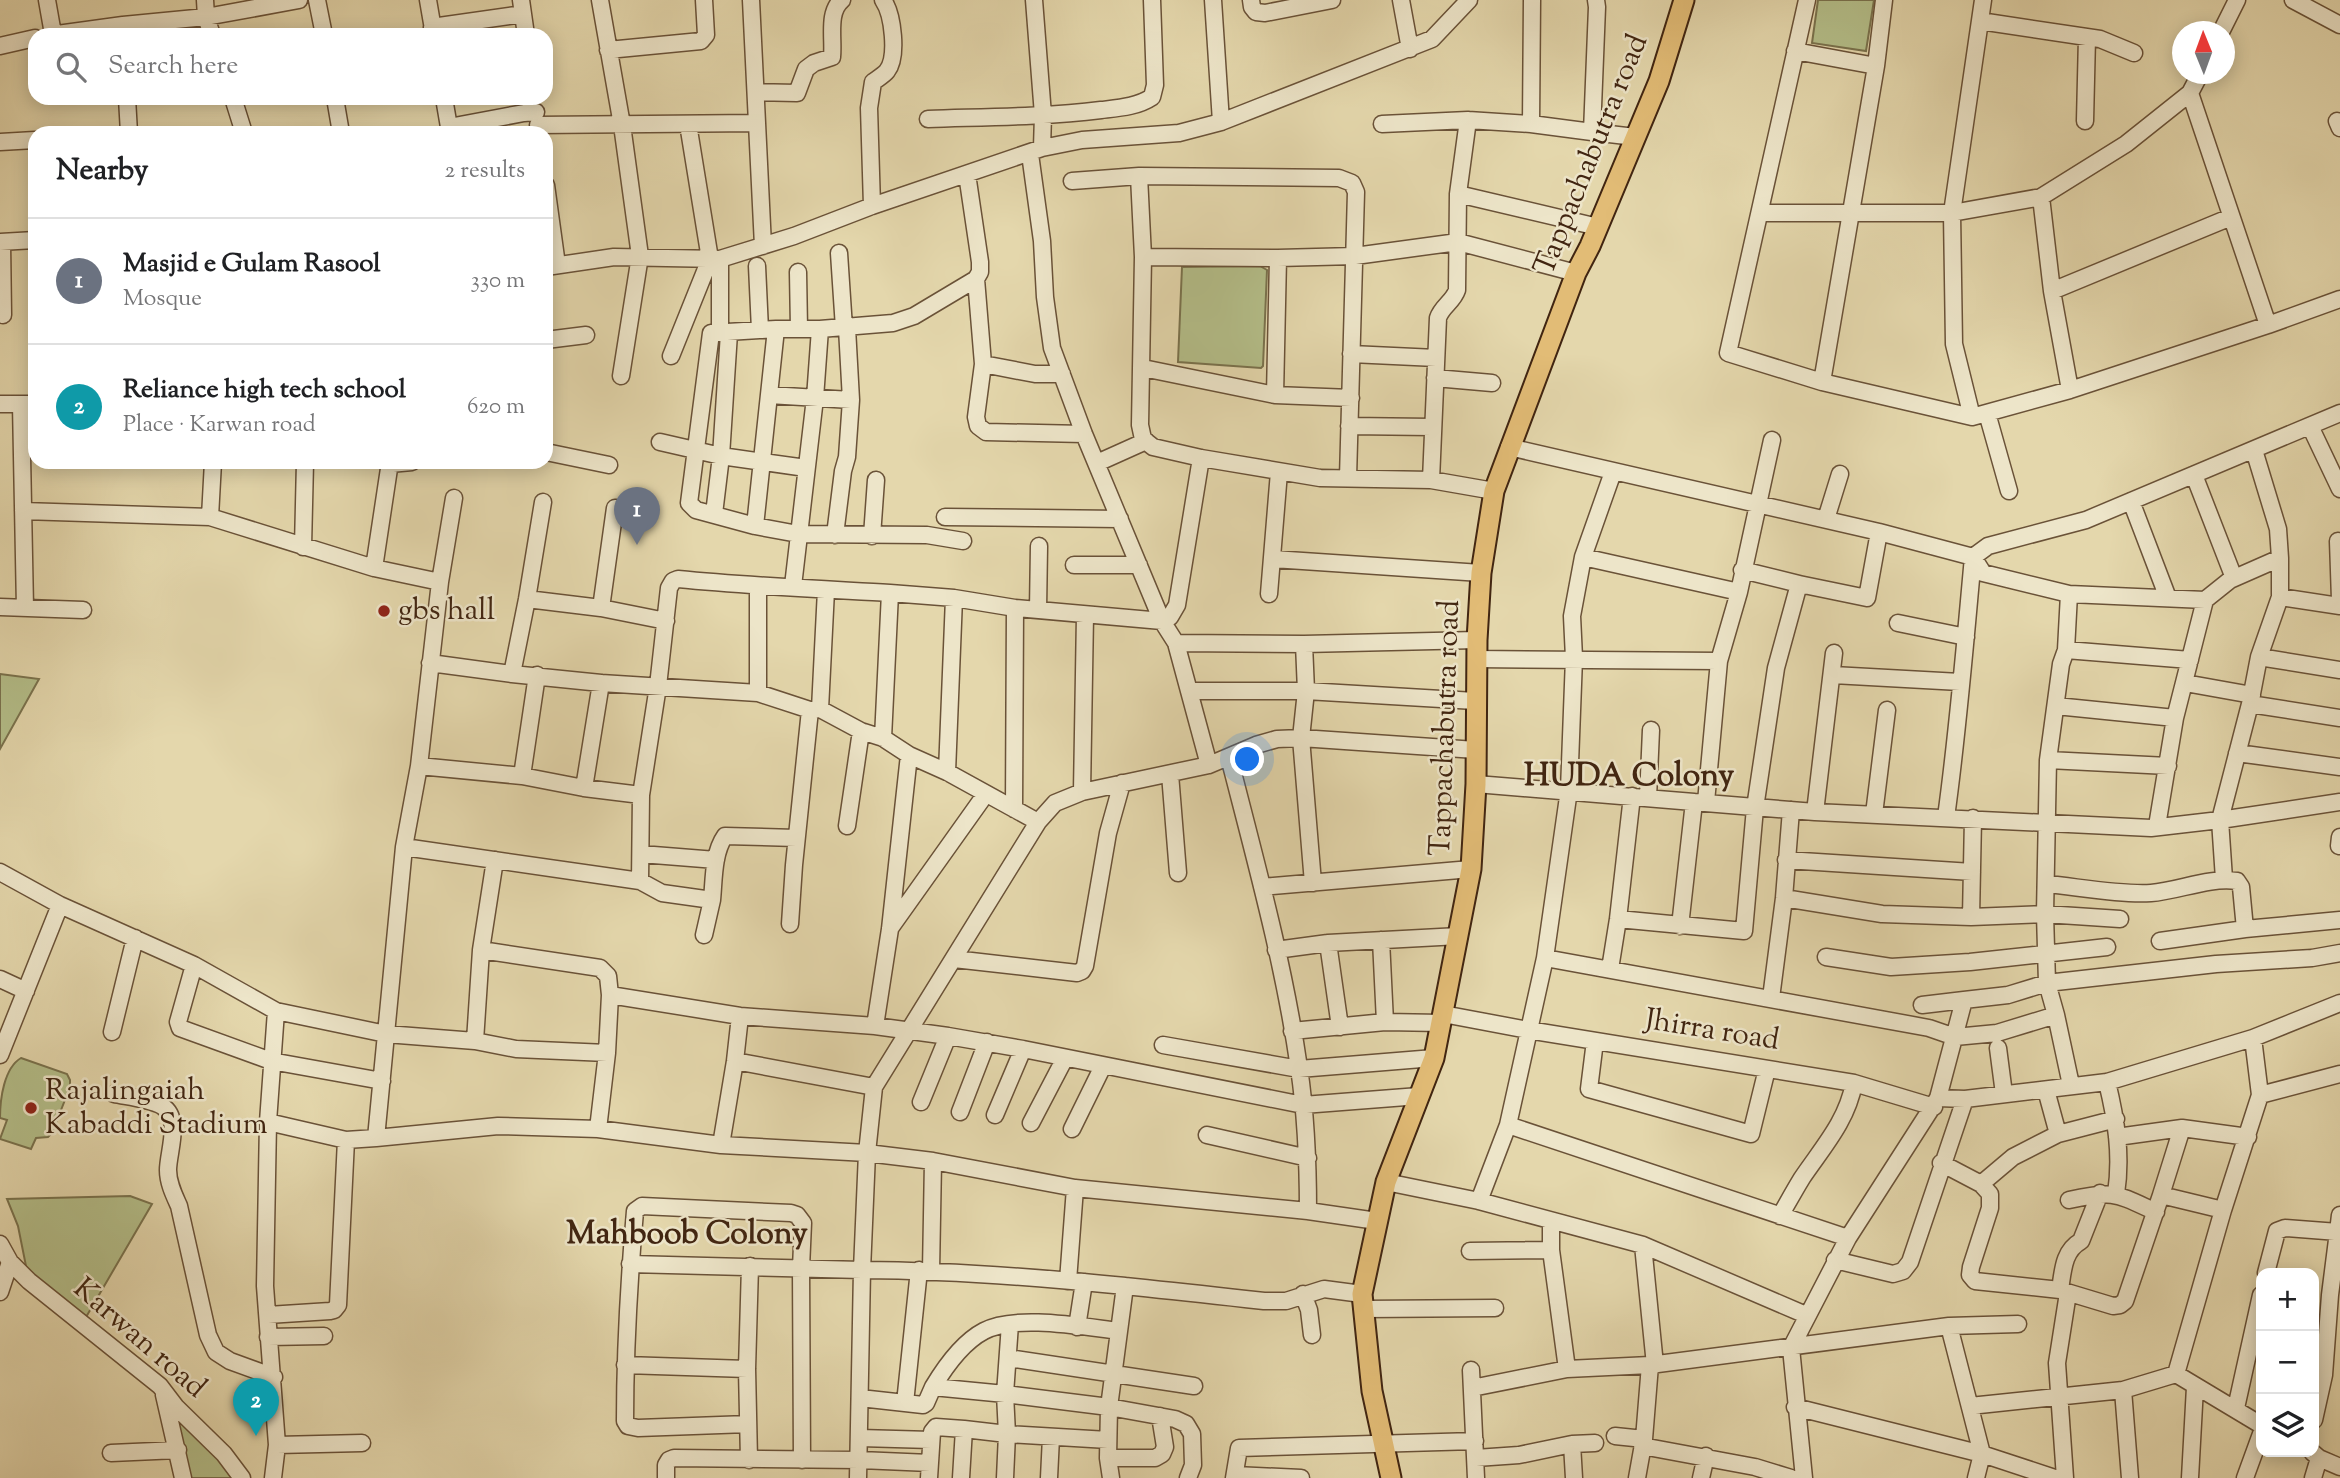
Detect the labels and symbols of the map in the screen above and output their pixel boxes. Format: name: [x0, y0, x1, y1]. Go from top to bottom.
north arrow: [2172, 21, 2235, 84]
street label: Tappachabutra road: [1524, 28, 1660, 282]
pin: 1: [614, 487, 660, 545]
place label: gbs hall: [398, 590, 495, 633]
street label: Tappachabutra road: [1420, 599, 1472, 857]
marker: gbs hall: [376, 603, 392, 619]
your location: [1230, 742, 1264, 776]
district label: HUDA Colony: [1524, 754, 1734, 800]
street label: Jhirra road: [1640, 999, 1782, 1063]
place label: Rajalingaiah Kabaddi Stadium: [45, 1070, 268, 1147]
marker: Rajalingaiah Kabaddi Stadium: [23, 1100, 39, 1116]
district label: Mahboob Colony: [566, 1212, 808, 1258]
street label: Karwan road: [63, 1269, 215, 1409]
pin: 2: [233, 1378, 279, 1436]

